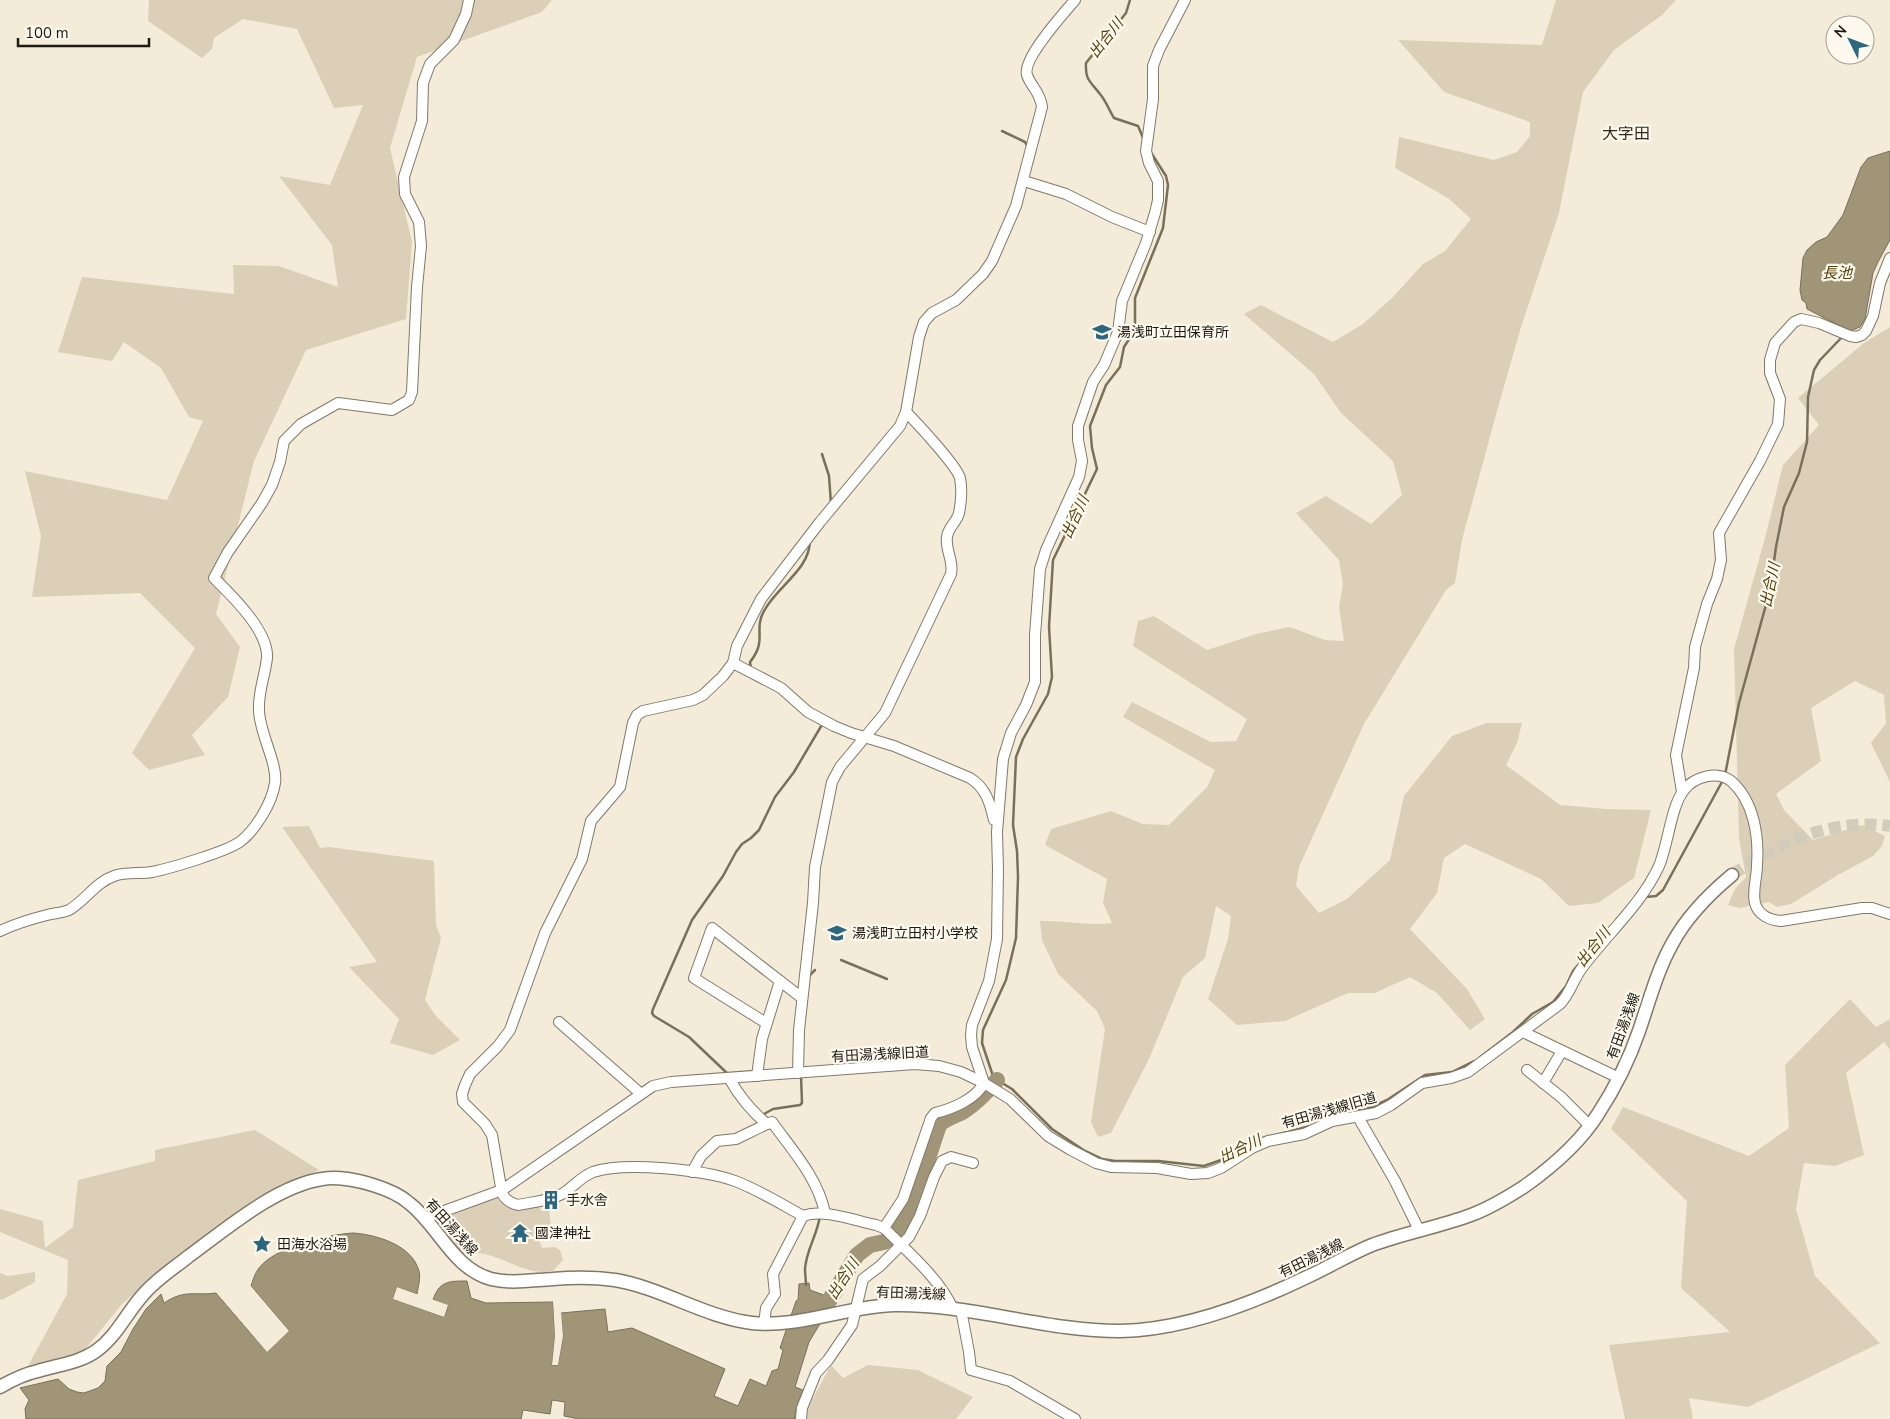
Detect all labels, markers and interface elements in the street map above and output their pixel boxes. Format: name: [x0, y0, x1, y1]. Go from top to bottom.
water label: 出合川: [1084, 13, 1129, 62]
scale bar: [18, 15, 149, 47]
north arrow: [1825, 15, 1875, 65]
text: N: [1830, 21, 1851, 42]
text: 100 m: [25, 23, 69, 43]
district label: 大字田: [1602, 123, 1650, 145]
water label: 長池: [1822, 263, 1854, 283]
school or university icon: 湯浅町立田保育所: [1091, 321, 1113, 343]
place label: 湯浅町立田保育所: [1117, 323, 1229, 342]
water label: 出合川: [1056, 491, 1094, 542]
water label: 出合川: [1756, 559, 1785, 609]
school or university icon: 湯浅町立田村小学校: [826, 922, 848, 944]
water label: 出合川: [1571, 922, 1616, 971]
place label: 湯浅町立田村小学校: [852, 924, 978, 943]
street label: 有田湯浅線: [1603, 990, 1644, 1062]
street label: 有田湯浅線旧道: [831, 1042, 929, 1067]
street label: 有田湯浅線旧道: [1279, 1088, 1379, 1133]
water label: 出合川: [1215, 1129, 1266, 1168]
building icon: 手水舎: [540, 1189, 562, 1211]
place label: 手水舎: [566, 1191, 608, 1210]
street label: 有田湯浅線: [421, 1195, 482, 1260]
temple icon: 國津神社: [509, 1222, 531, 1244]
place label: 國津神社: [535, 1224, 591, 1243]
place icon: 田海水浴場: [251, 1233, 273, 1255]
place label: 田海水浴場: [277, 1235, 347, 1254]
street label: 有田湯浅線: [1276, 1235, 1347, 1282]
water label: 出合川: [822, 1253, 865, 1303]
street label: 有田湯浅線: [876, 1283, 946, 1304]

